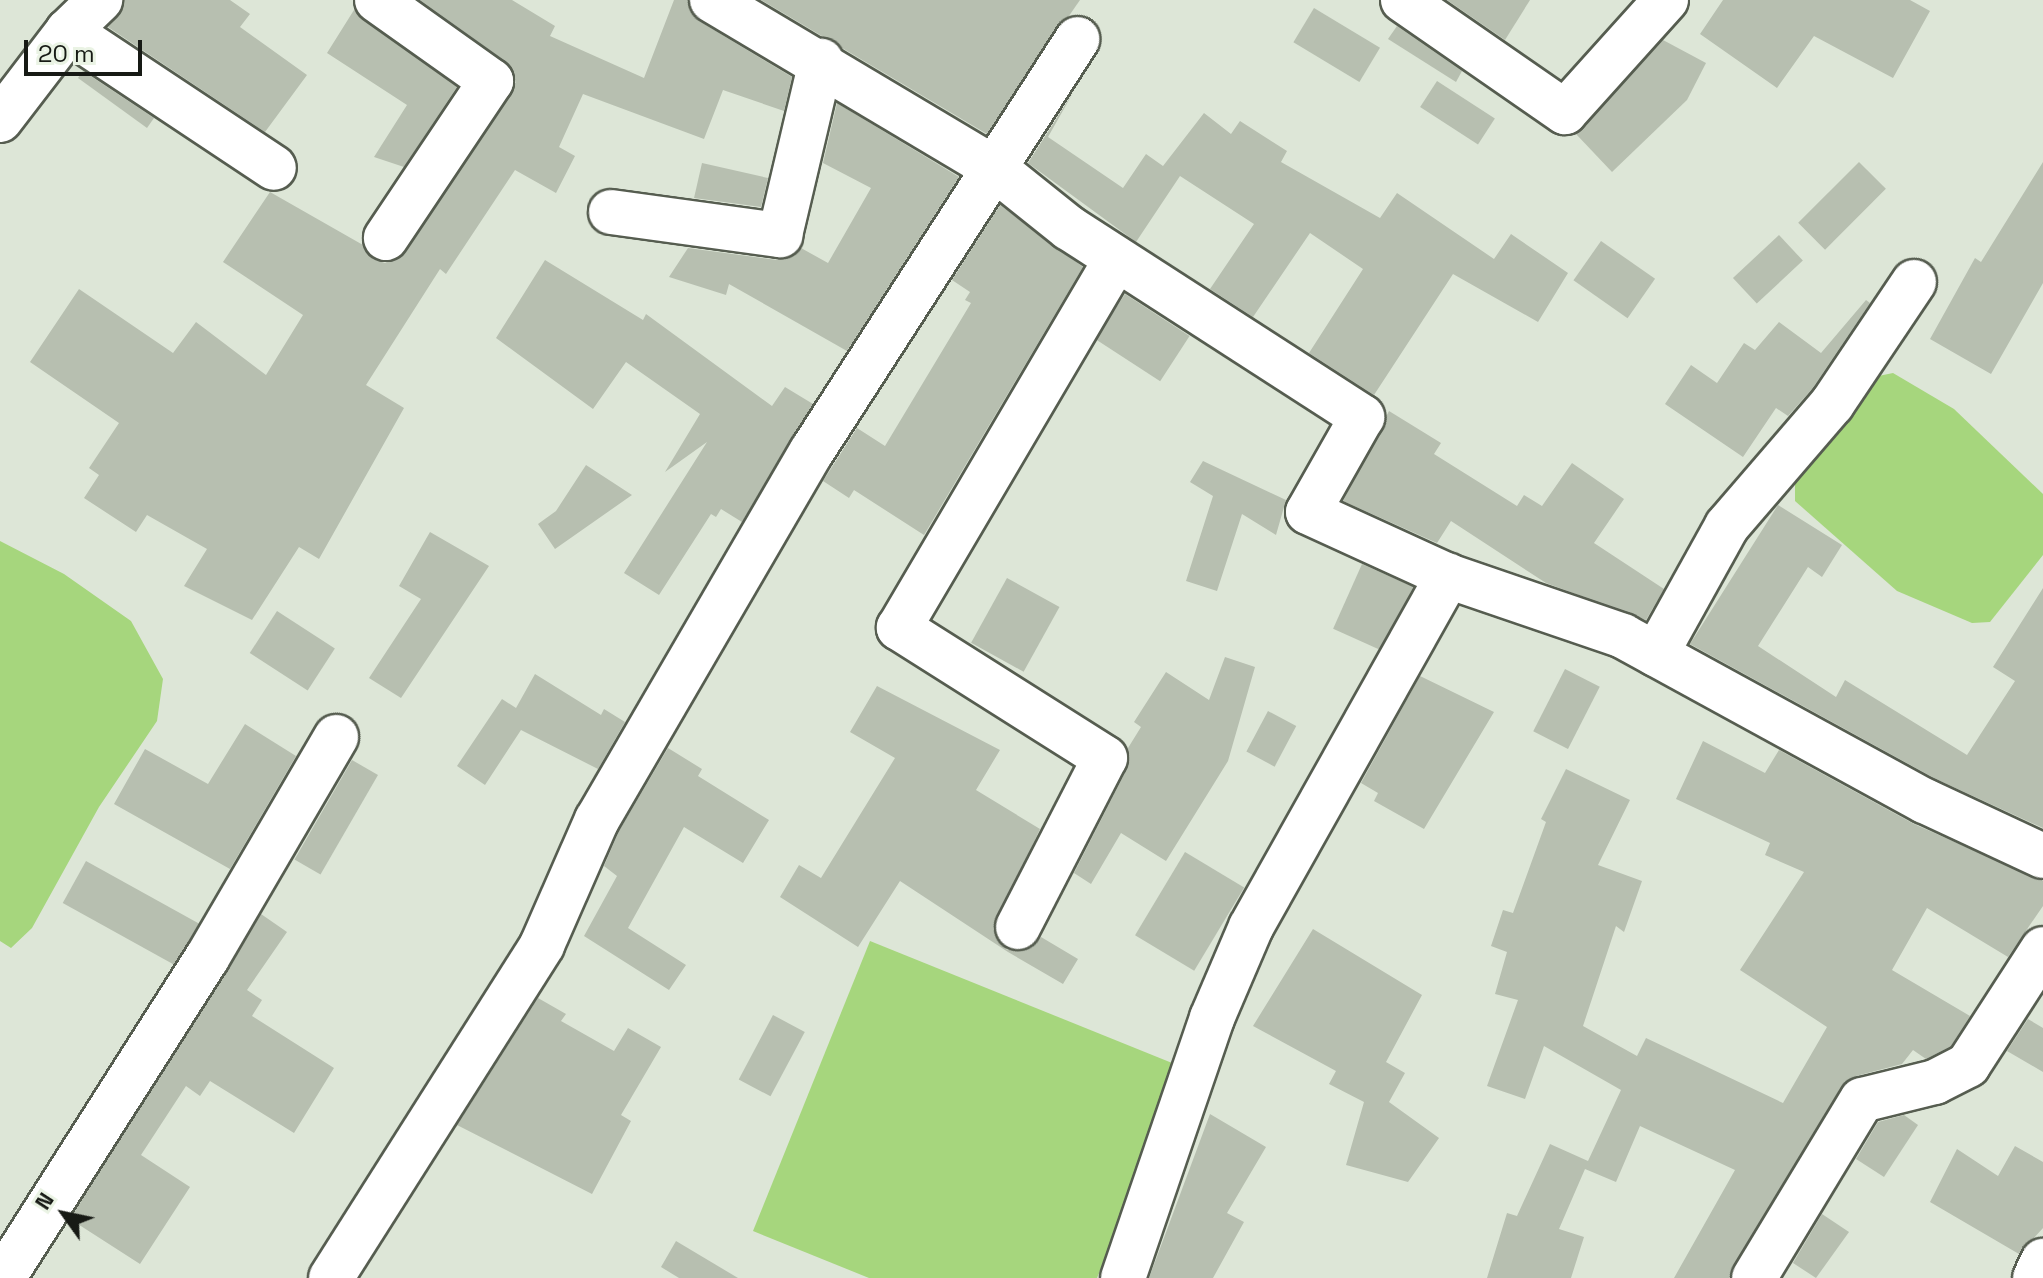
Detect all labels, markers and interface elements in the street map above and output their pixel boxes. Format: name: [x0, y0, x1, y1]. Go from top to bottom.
scale bar: [28, 24, 146, 74]
text: 20 m: [38, 38, 95, 69]
north arrow: [24, 1174, 104, 1254]
text: N: [28, 1187, 60, 1215]

